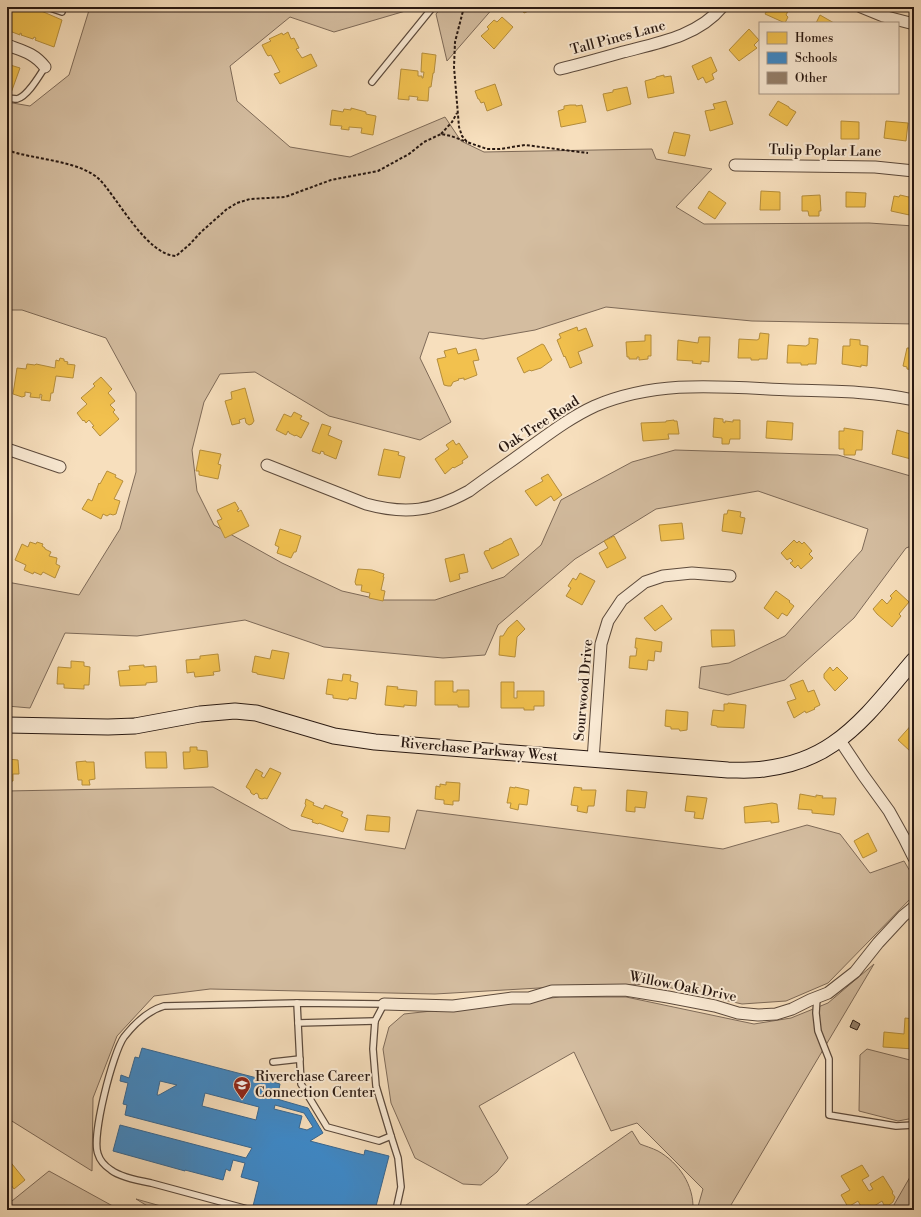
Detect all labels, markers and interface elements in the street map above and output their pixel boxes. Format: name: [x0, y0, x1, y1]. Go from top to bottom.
street label: Tall Pines Lane: [568, 17, 668, 59]
legend: [759, 22, 899, 94]
text: Homes: [795, 31, 833, 46]
text: Schools: [795, 51, 837, 66]
text: Other: [795, 71, 827, 86]
street label: Tulip Poplar Lane: [768, 141, 882, 161]
street label: Oak Tree Road: [495, 392, 583, 458]
street label: Sourwood Drive: [571, 638, 597, 742]
street label: Riverchase Parkway West: [399, 734, 559, 766]
street label: Willow Oak Drive: [627, 968, 738, 1006]
place label: Riverchase Career Connection Center: [255, 1068, 375, 1102]
school or university icon: Riverchase Career Connection Center: [232, 1075, 252, 1100]

